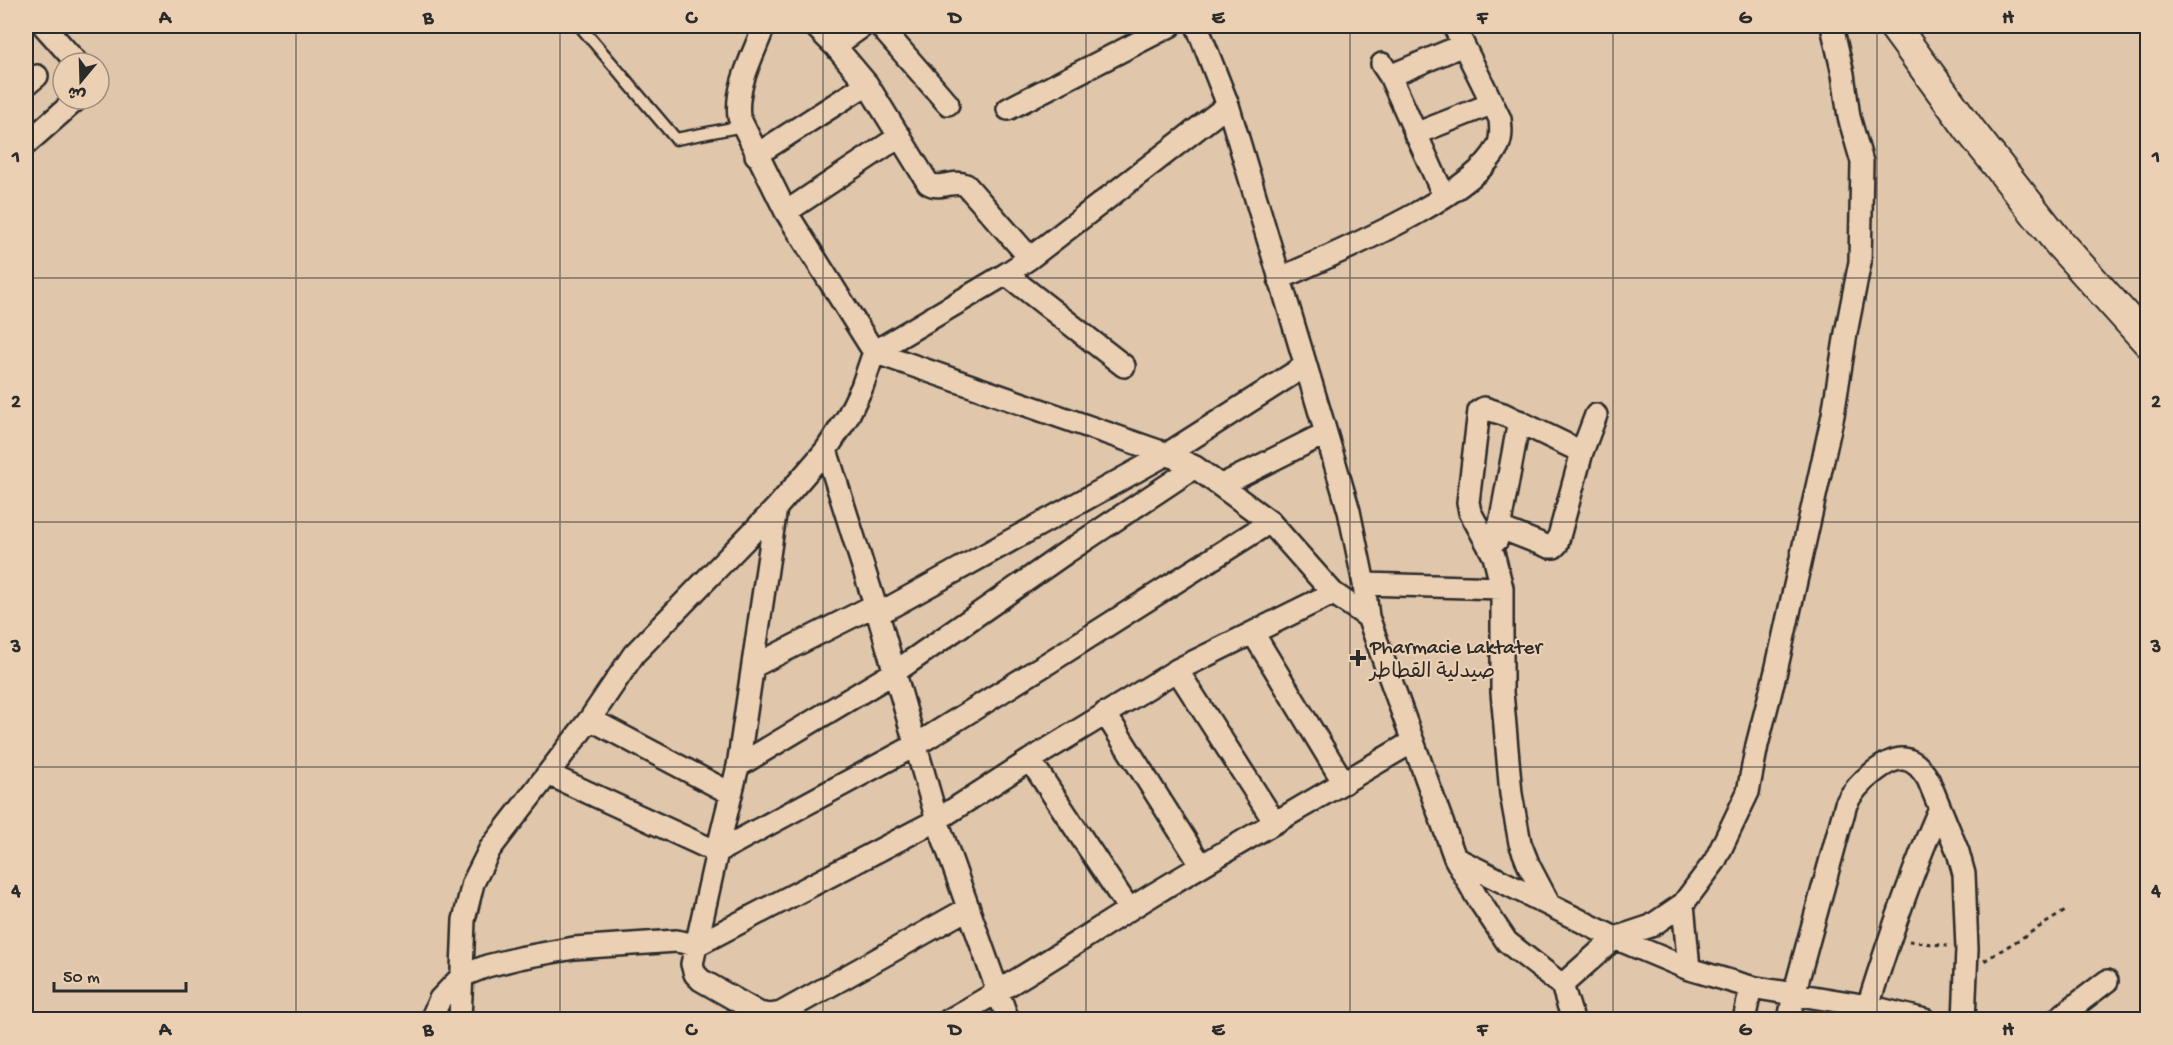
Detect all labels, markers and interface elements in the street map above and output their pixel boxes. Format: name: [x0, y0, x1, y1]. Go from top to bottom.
text: A: [158, 8, 173, 31]
text: B: [422, 8, 434, 31]
text: C: [685, 8, 699, 31]
text: D: [946, 8, 962, 31]
text: E: [1212, 8, 1226, 31]
text: F: [1476, 8, 1489, 31]
text: G: [1739, 8, 1753, 31]
text: H: [2002, 8, 2014, 31]
north arrow: [51, 51, 111, 111]
text: ش: [66, 80, 89, 104]
text: 1: [11, 147, 20, 170]
text: 1: [2151, 147, 2160, 170]
text: 2: [11, 392, 21, 415]
text: 2: [2151, 392, 2161, 415]
text: 3: [10, 637, 21, 660]
place label: Pharmacie Laktater صيدلية القطاطر: [1368, 637, 1543, 686]
text: 3: [2150, 637, 2161, 660]
marker: Pharmacie Laktater صيدلية القطاطر: [1351, 651, 1365, 665]
text: 4: [10, 881, 21, 904]
text: 4: [2150, 881, 2161, 904]
scale bar: [54, 955, 186, 993]
text: 50 m: [63, 968, 100, 989]
text: A: [158, 1020, 173, 1043]
text: B: [422, 1020, 434, 1043]
text: C: [685, 1020, 699, 1043]
text: D: [946, 1020, 962, 1043]
text: E: [1212, 1020, 1226, 1043]
text: F: [1476, 1020, 1489, 1043]
text: G: [1739, 1020, 1753, 1043]
text: H: [2002, 1020, 2014, 1043]

